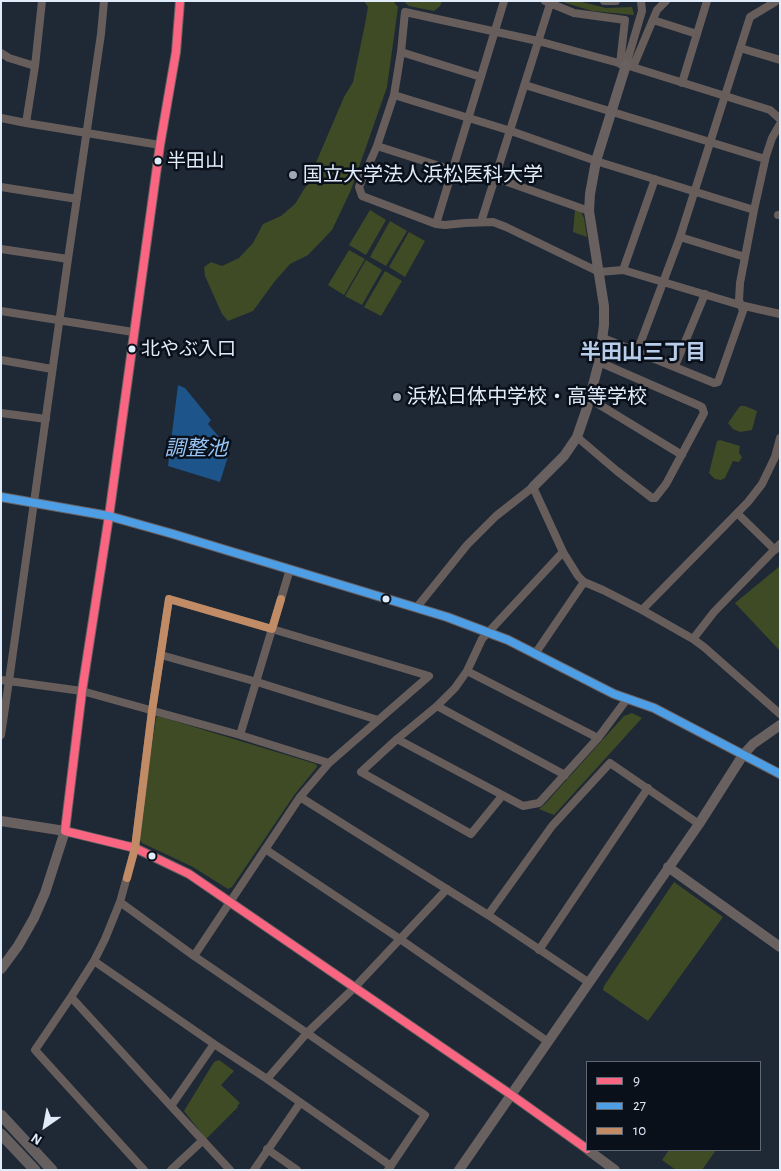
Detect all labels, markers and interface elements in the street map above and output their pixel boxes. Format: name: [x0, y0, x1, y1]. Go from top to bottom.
place label: 半田山: [167, 150, 224, 172]
marker: 半田山: [153, 156, 163, 166]
place label: 国立大学法人浜松医科大学: [303, 163, 543, 187]
marker: 国立大学法人浜松医科大学: [287, 169, 299, 181]
place label: 北やぶ入口: [141, 338, 236, 360]
district label: 半田山三丁目: [580, 340, 706, 366]
marker: 北やぶ入口: [127, 344, 137, 354]
place label: 浜松日体中学校・高等学校: [407, 385, 647, 409]
marker: 浜松日体中学校・高等学校: [391, 391, 403, 403]
water label: 調整池: [165, 436, 227, 462]
unlabelled marker: [381, 594, 391, 604]
unlabelled marker: [147, 851, 157, 861]
legend: [586, 1061, 761, 1151]
text: 9: [633, 1073, 640, 1088]
text: 27: [633, 1098, 646, 1113]
north arrow: [20, 1101, 70, 1151]
text: 10: [633, 1123, 646, 1138]
text: N: [29, 1130, 45, 1147]

